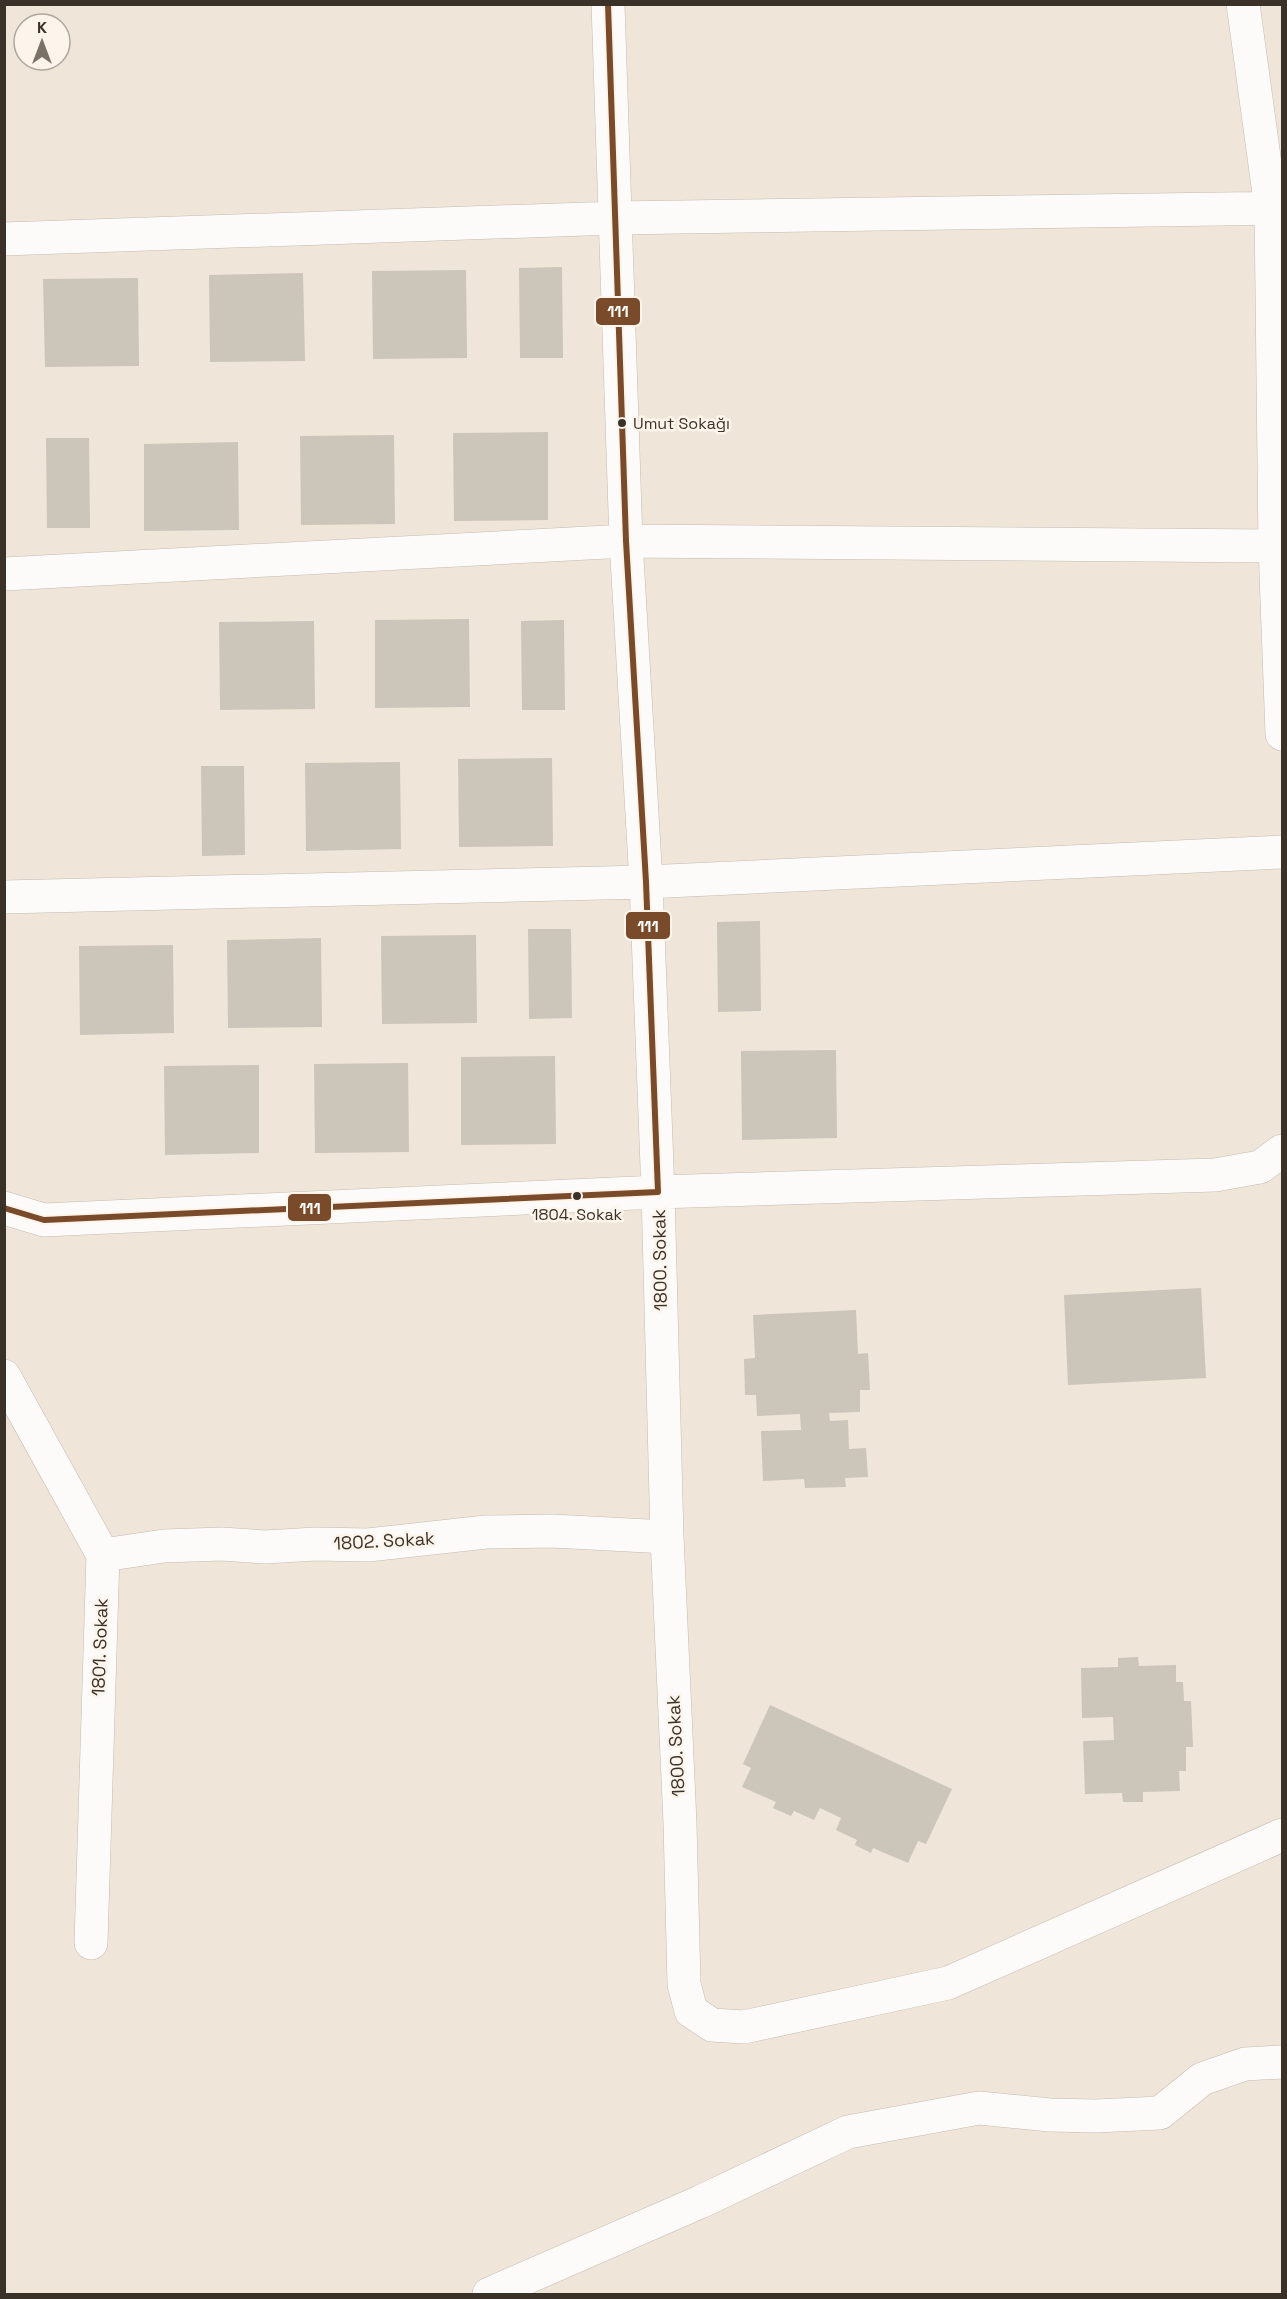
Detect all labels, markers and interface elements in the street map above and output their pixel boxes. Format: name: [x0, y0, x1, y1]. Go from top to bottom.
north arrow: [12, 12, 72, 72]
text: K: [37, 17, 47, 38]
line badge: 111: [595, 297, 641, 326]
text: 111: [607, 301, 629, 322]
place label: Umut Sokağı: [633, 413, 730, 434]
marker: Umut Sokağı: [616, 417, 628, 429]
line badge: 111: [625, 911, 671, 940]
text: 111: [637, 916, 659, 937]
marker: 1804. Sokak: [571, 1190, 583, 1202]
line badge: 111: [287, 1193, 332, 1222]
text: 111: [299, 1198, 321, 1219]
place label: 1804. Sokak: [532, 1204, 623, 1225]
street label: 1800. Sokak: [647, 1209, 672, 1311]
street label: 1802. Sokak: [333, 1526, 436, 1555]
street label: 1801. Sokak: [86, 1597, 113, 1696]
street label: 1800. Sokak: [661, 1694, 690, 1797]

